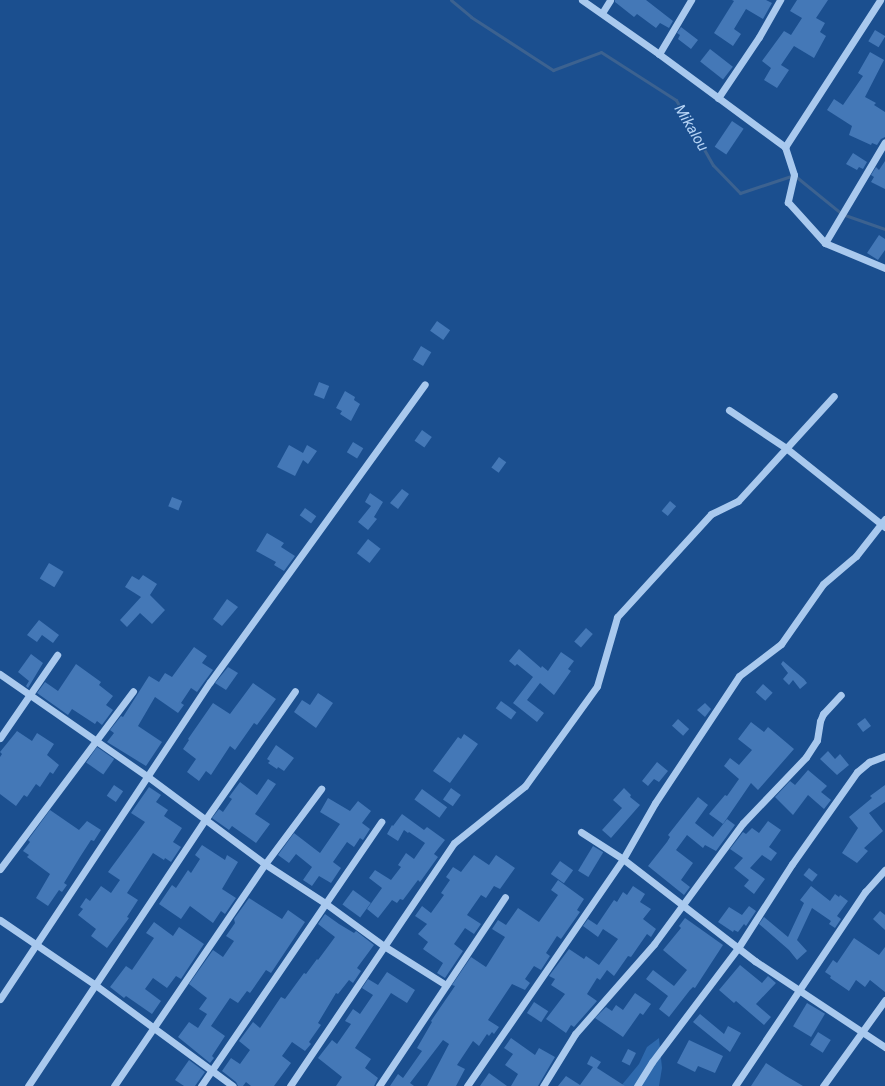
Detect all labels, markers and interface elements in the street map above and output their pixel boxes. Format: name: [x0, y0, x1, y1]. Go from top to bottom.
water label: Mikalou: [670, 101, 712, 155]

